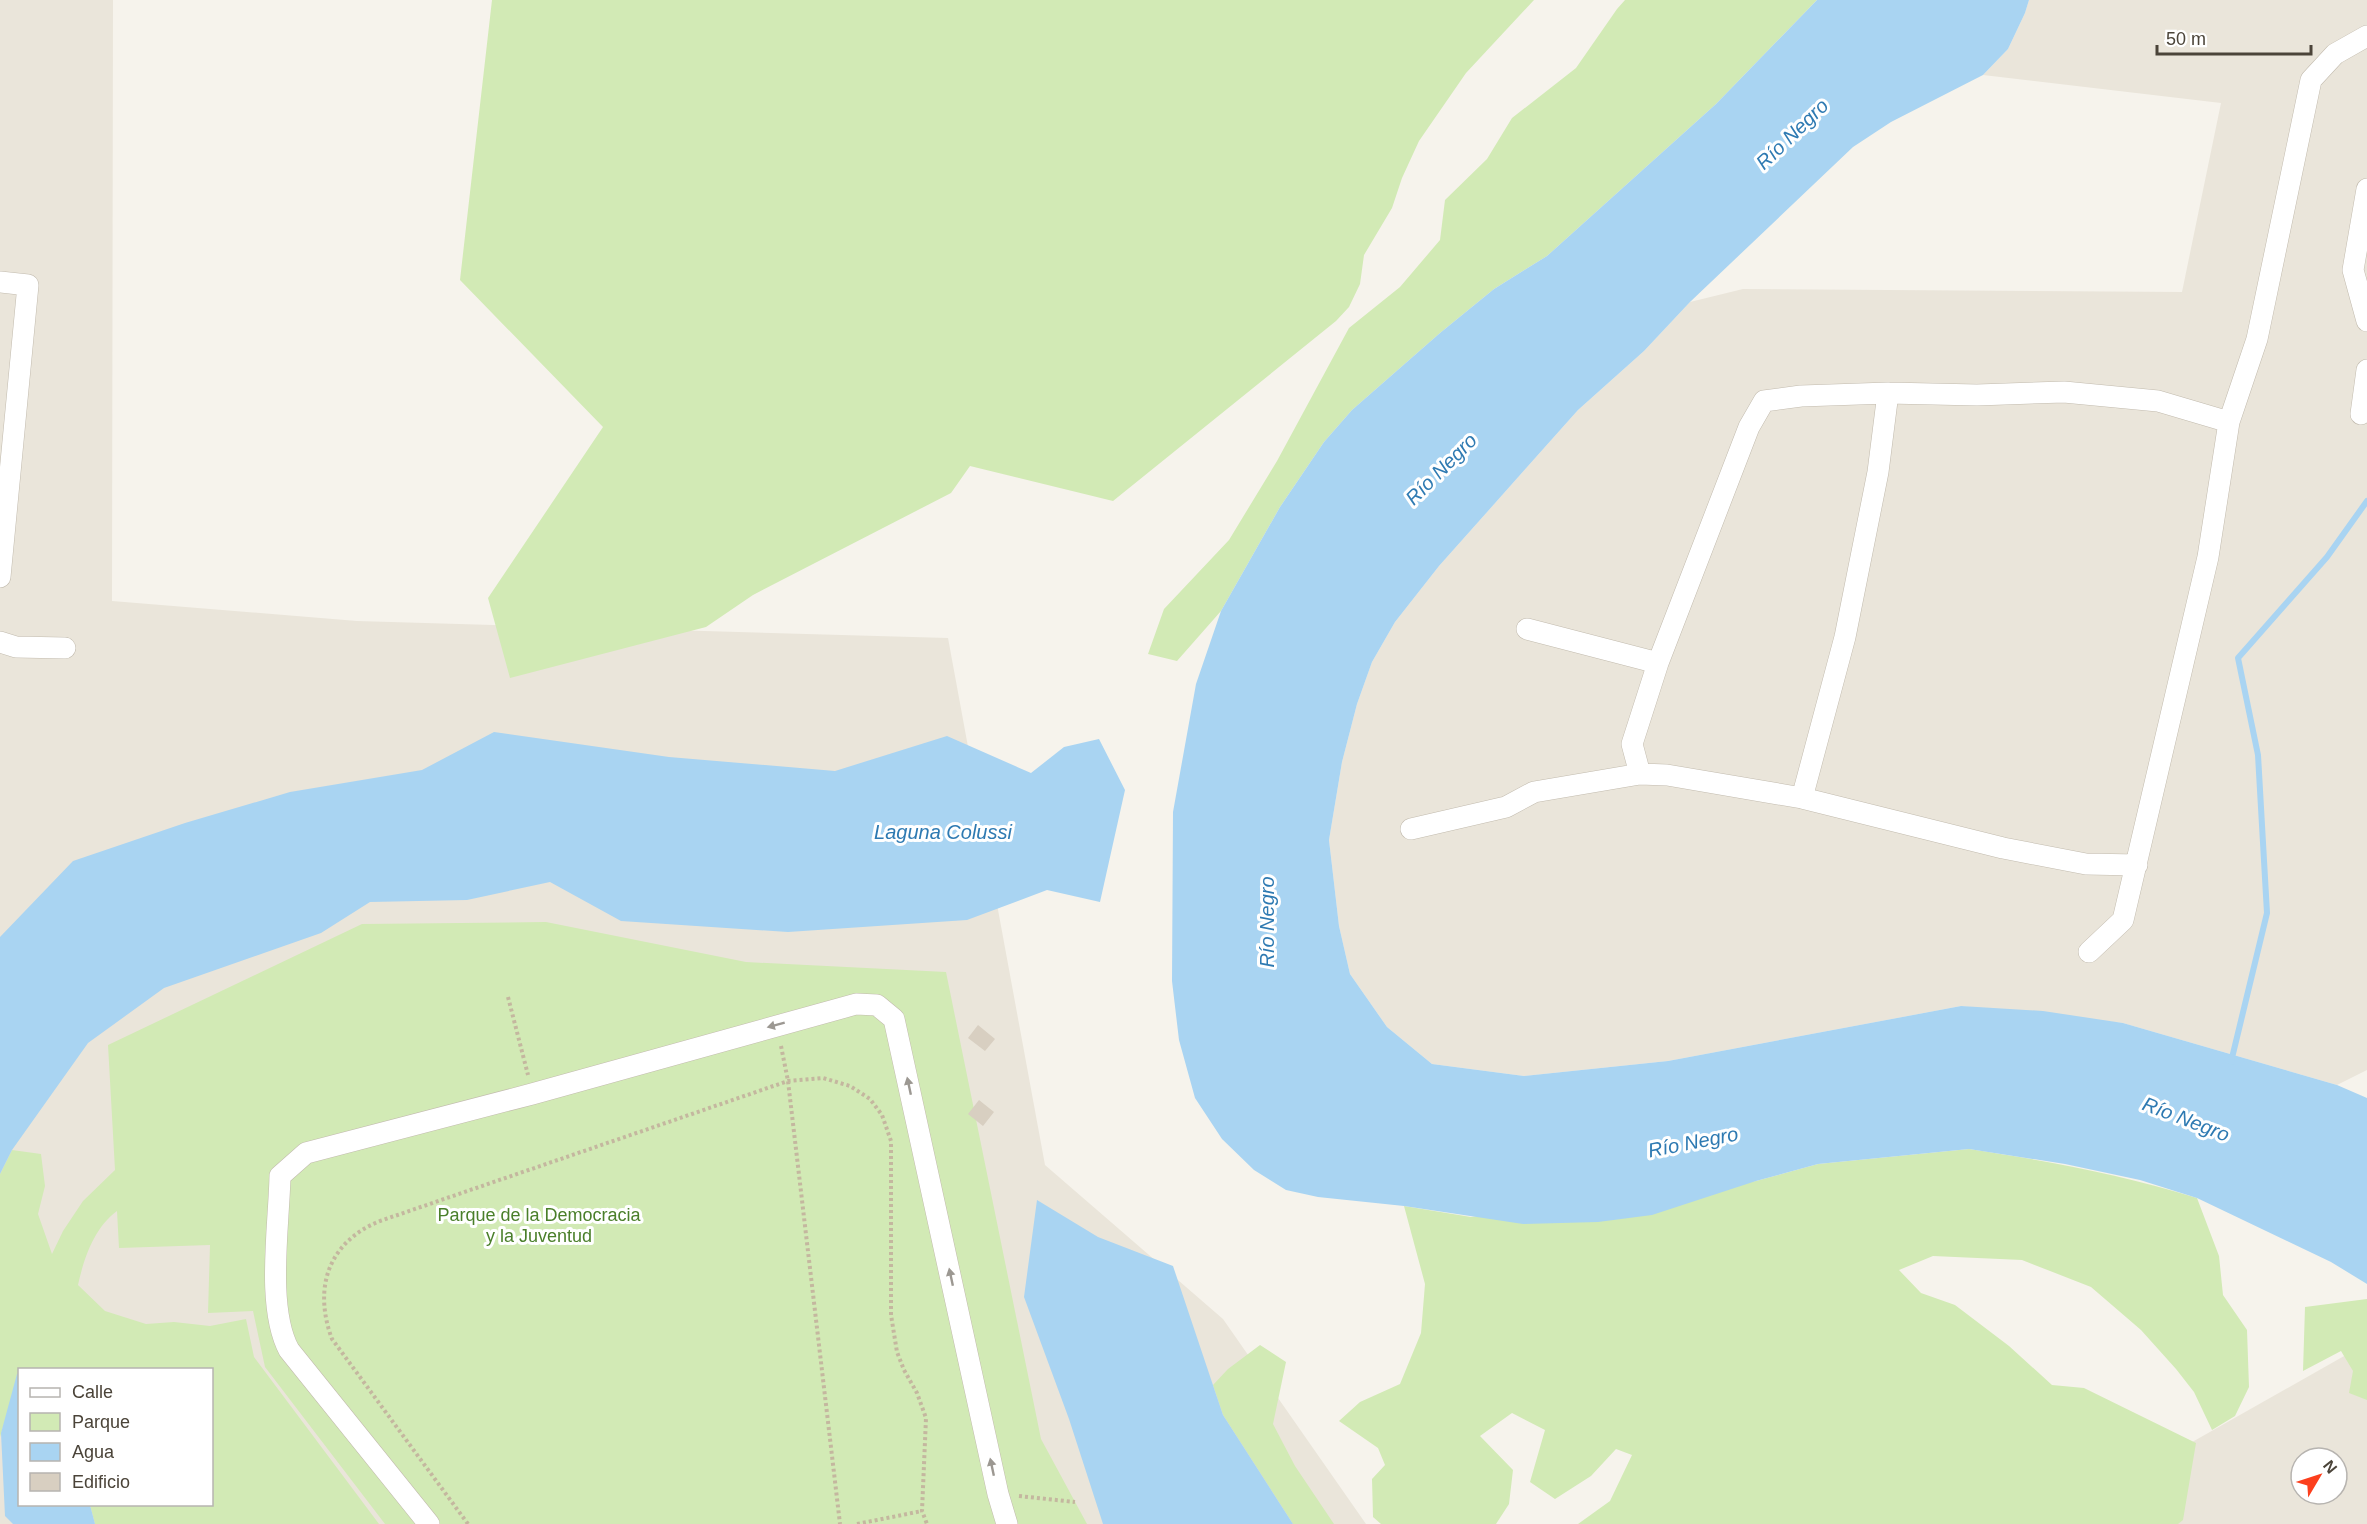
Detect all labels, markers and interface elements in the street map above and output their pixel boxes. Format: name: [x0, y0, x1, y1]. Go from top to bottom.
scale bar: [2157, 18, 2312, 56]
text: 50 m: [2166, 29, 2206, 49]
water label: Río Negro: [1752, 94, 1832, 174]
water label: Río Negro: [1401, 429, 1481, 509]
water label: Laguna Colussi: [874, 821, 1012, 843]
water label: Río Negro: [1256, 876, 1278, 968]
one-way arrow: [767, 1020, 786, 1030]
one-way arrow: [904, 1077, 913, 1096]
water label: Río Negro: [2140, 1092, 2232, 1146]
water label: Río Negro: [1646, 1123, 1740, 1161]
park label: Parque de la Democracia y la Juventud: [437, 1205, 642, 1246]
one-way arrow: [946, 1267, 955, 1286]
legend: [18, 1368, 213, 1506]
text: Calle: [72, 1382, 113, 1402]
text: Parque: [72, 1412, 130, 1432]
text: Agua: [72, 1442, 115, 1462]
north arrow: [2289, 1446, 2349, 1506]
text: N: [2320, 1457, 2341, 1477]
one-way arrow: [987, 1458, 997, 1477]
text: Edificio: [72, 1472, 130, 1492]

